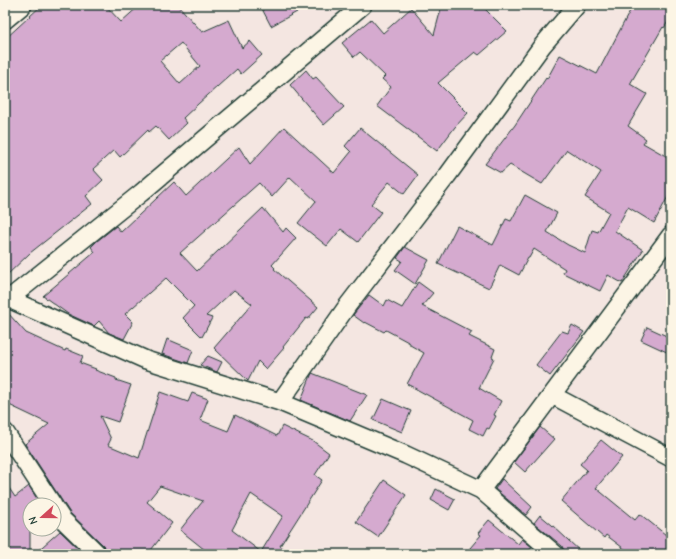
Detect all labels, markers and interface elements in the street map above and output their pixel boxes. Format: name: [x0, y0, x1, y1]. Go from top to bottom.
north arrow: [22, 497, 62, 537]
text: N: [26, 515, 40, 526]

